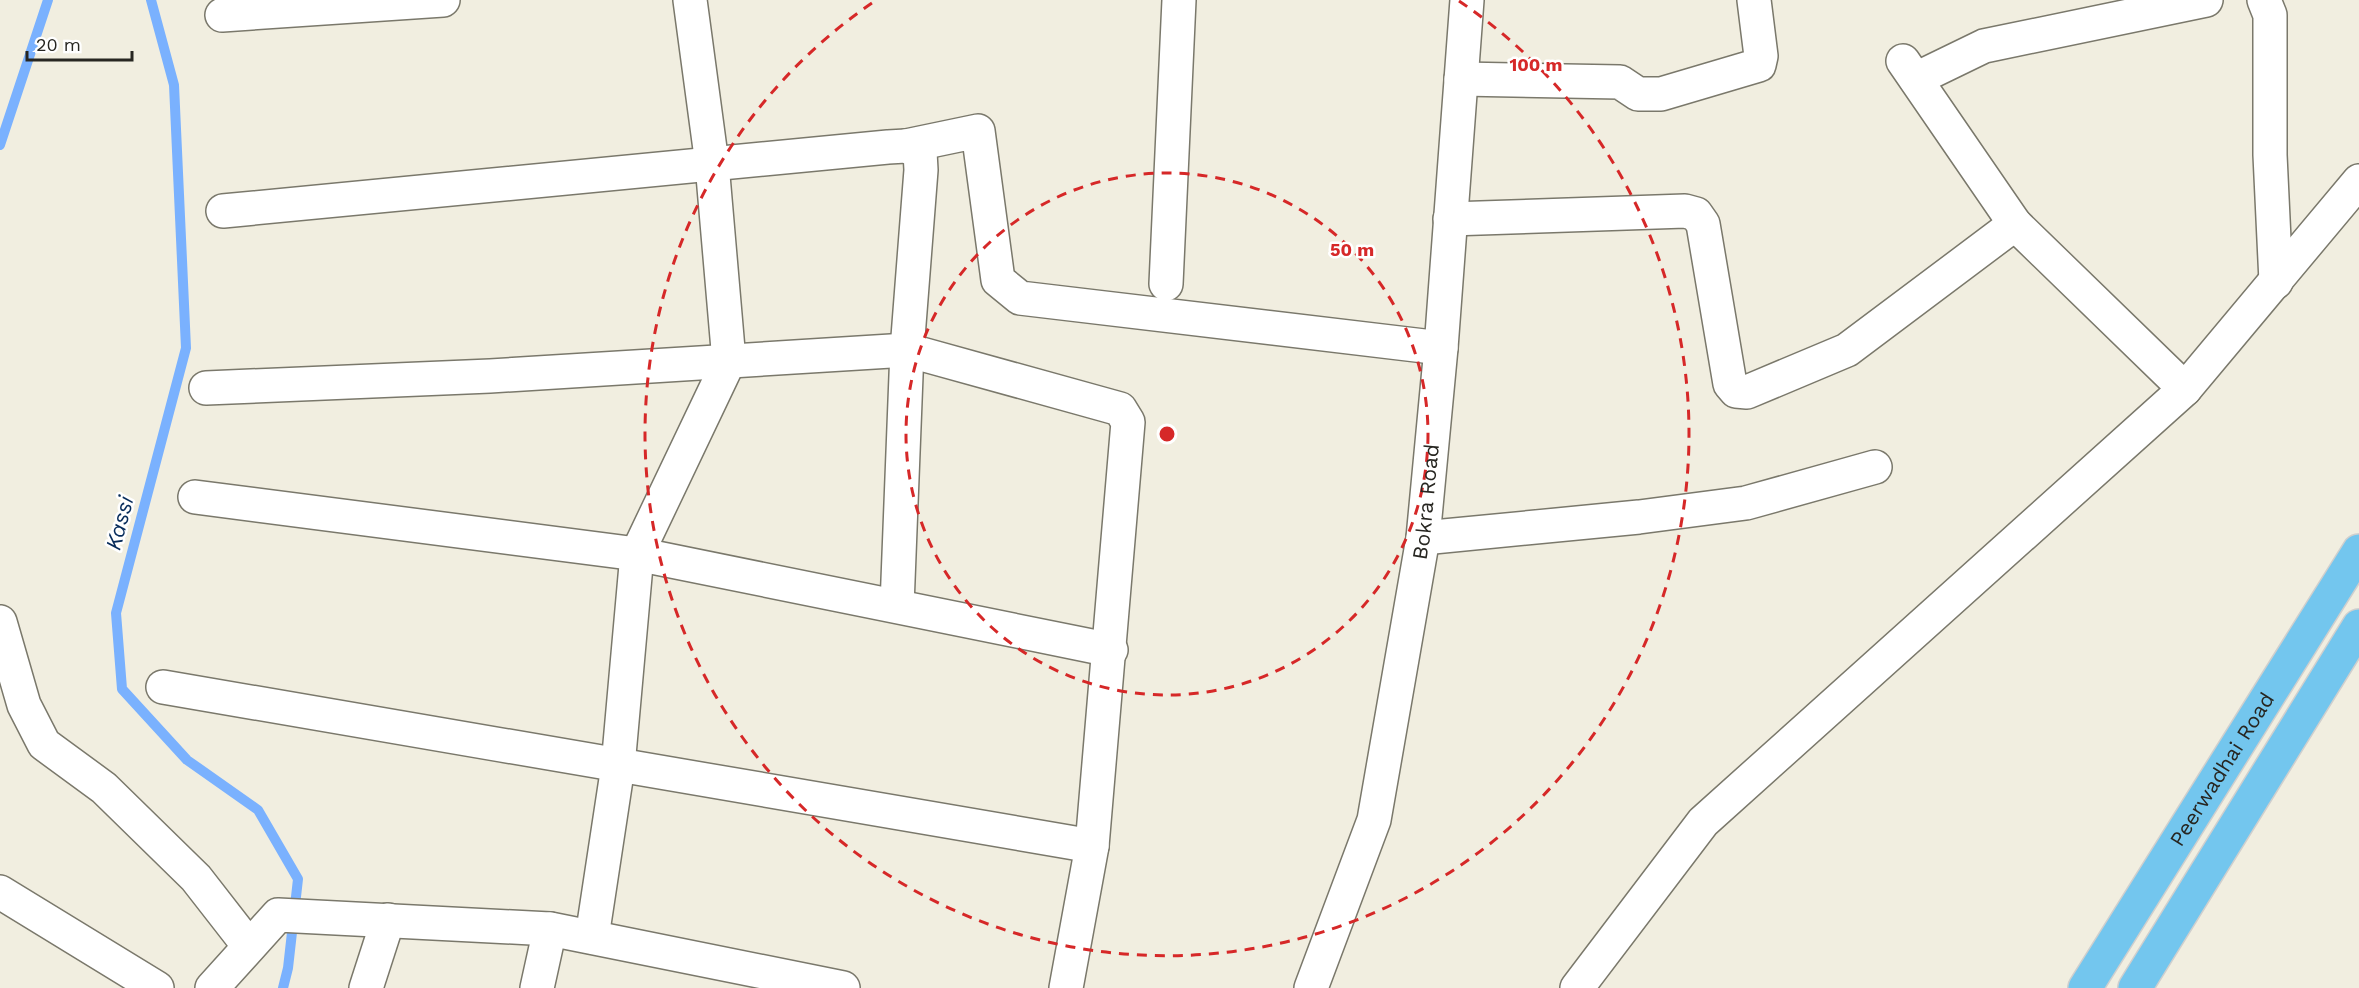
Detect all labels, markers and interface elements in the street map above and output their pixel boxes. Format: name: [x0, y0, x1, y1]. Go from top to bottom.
scale bar: [27, 24, 132, 62]
text: 20 m: [36, 34, 81, 55]
text: 100 m: [1509, 54, 1563, 75]
text: 50 m: [1330, 239, 1374, 260]
centre of rings: [1157, 424, 1177, 444]
street label: Bokra Road: [1406, 443, 1444, 562]
water label: Kassi: [100, 492, 139, 553]
street label: Peerwadhai Road: [2164, 688, 2279, 851]

